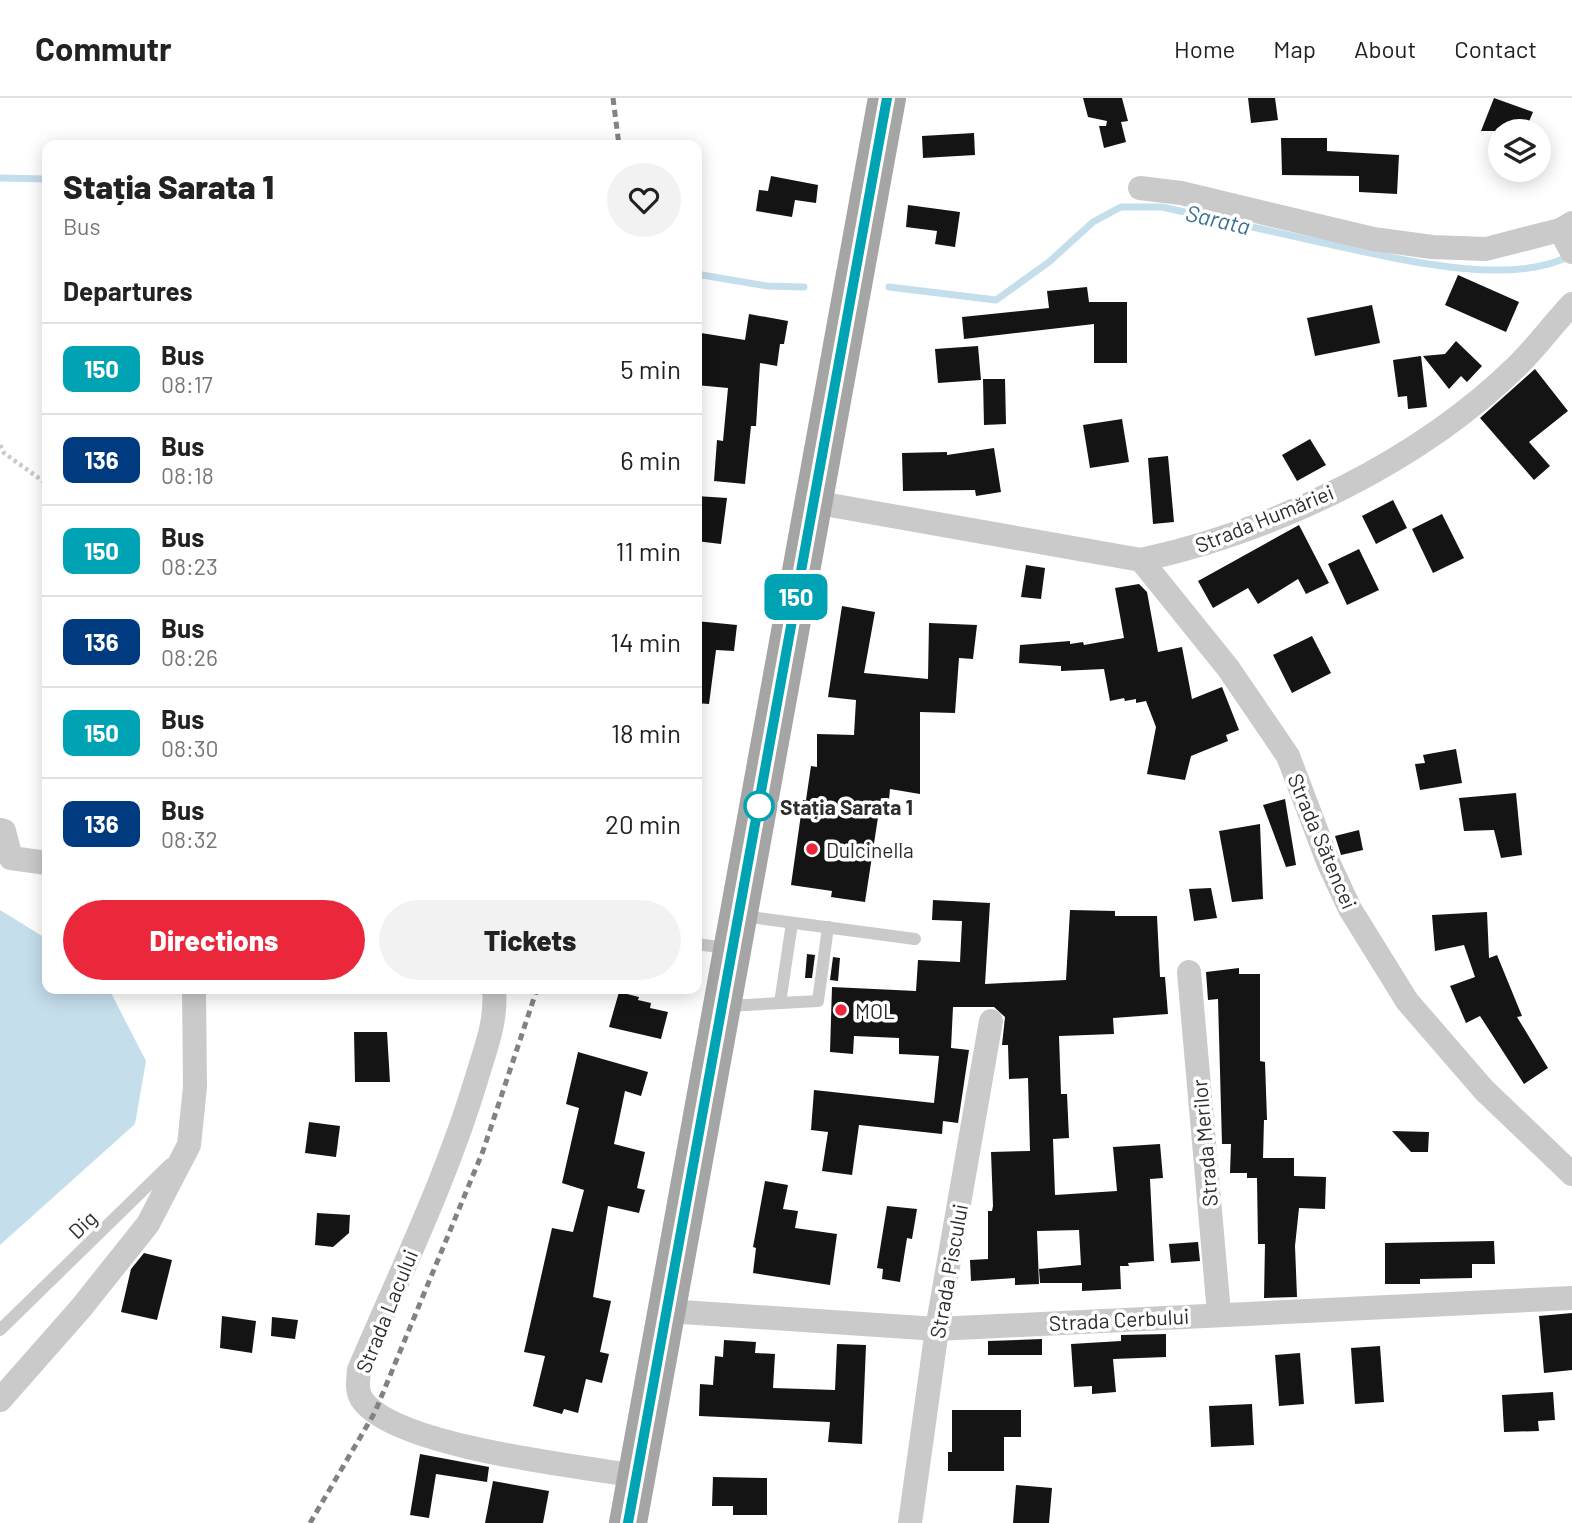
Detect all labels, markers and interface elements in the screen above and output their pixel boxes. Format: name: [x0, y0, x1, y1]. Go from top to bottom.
text: Commutr: [35, 28, 172, 68]
text: Home: [1174, 34, 1235, 63]
text: Map: [1273, 34, 1316, 63]
text: About: [1354, 34, 1416, 63]
text: Contact: [1454, 34, 1537, 63]
map controls: [1488, 119, 1551, 182]
button: layers: [1488, 119, 1551, 182]
button: heart: [607, 163, 681, 237]
text: Stația Sarata 1: [63, 166, 274, 206]
water label: Sarata: [1183, 198, 1253, 240]
text: Bus: [63, 212, 101, 240]
text: Departures: [63, 275, 193, 306]
text: Bus: [161, 339, 204, 370]
text: 5 min: [620, 353, 681, 384]
text: 150: [84, 354, 119, 383]
text: 08:17: [161, 370, 213, 398]
text: Bus: [161, 430, 204, 461]
text: 6 min: [620, 444, 681, 475]
text: 136: [84, 445, 119, 474]
text: 08:18: [161, 461, 214, 489]
street label: Strada Humăriei: [1191, 479, 1337, 557]
text: Bus: [161, 521, 204, 552]
text: 11 min: [615, 535, 681, 566]
text: 150: [84, 536, 119, 565]
text: 08:23: [161, 552, 218, 580]
line badge: 150: [756, 574, 836, 620]
text: 150: [778, 582, 814, 611]
text: Bus: [161, 612, 204, 643]
text: 14 min: [610, 626, 681, 657]
text: 136: [84, 627, 119, 656]
text: 08:26: [161, 643, 218, 671]
text: Bus: [161, 703, 204, 734]
text: 18 min: [611, 717, 681, 748]
text: 150: [84, 718, 119, 747]
text: 08:30: [161, 734, 219, 762]
street label: Strada Sătencei: [1283, 770, 1363, 912]
marker: Stația Sarata 1: [744, 791, 774, 821]
text: Bus: [161, 794, 204, 825]
place label: Stația Sarata 1: [780, 794, 913, 819]
text: 20 min: [605, 808, 681, 839]
text: 136: [84, 809, 119, 838]
text: 08:32: [161, 825, 218, 853]
place label: Dulcinella: [826, 837, 914, 862]
marker: Dulcinella: [804, 841, 820, 857]
button: Directions: [63, 900, 365, 980]
button: Tickets: [379, 900, 681, 980]
place label: MOL: [855, 998, 895, 1023]
marker: MOL: [833, 1002, 849, 1018]
street label: Strada Merilor: [1186, 1078, 1222, 1208]
street label: Strada Piscului: [924, 1202, 972, 1340]
street label: Dig: [63, 1205, 101, 1243]
street label: Strada Lacului: [350, 1246, 422, 1376]
street label: Strada Cerbului: [1048, 1303, 1190, 1335]

